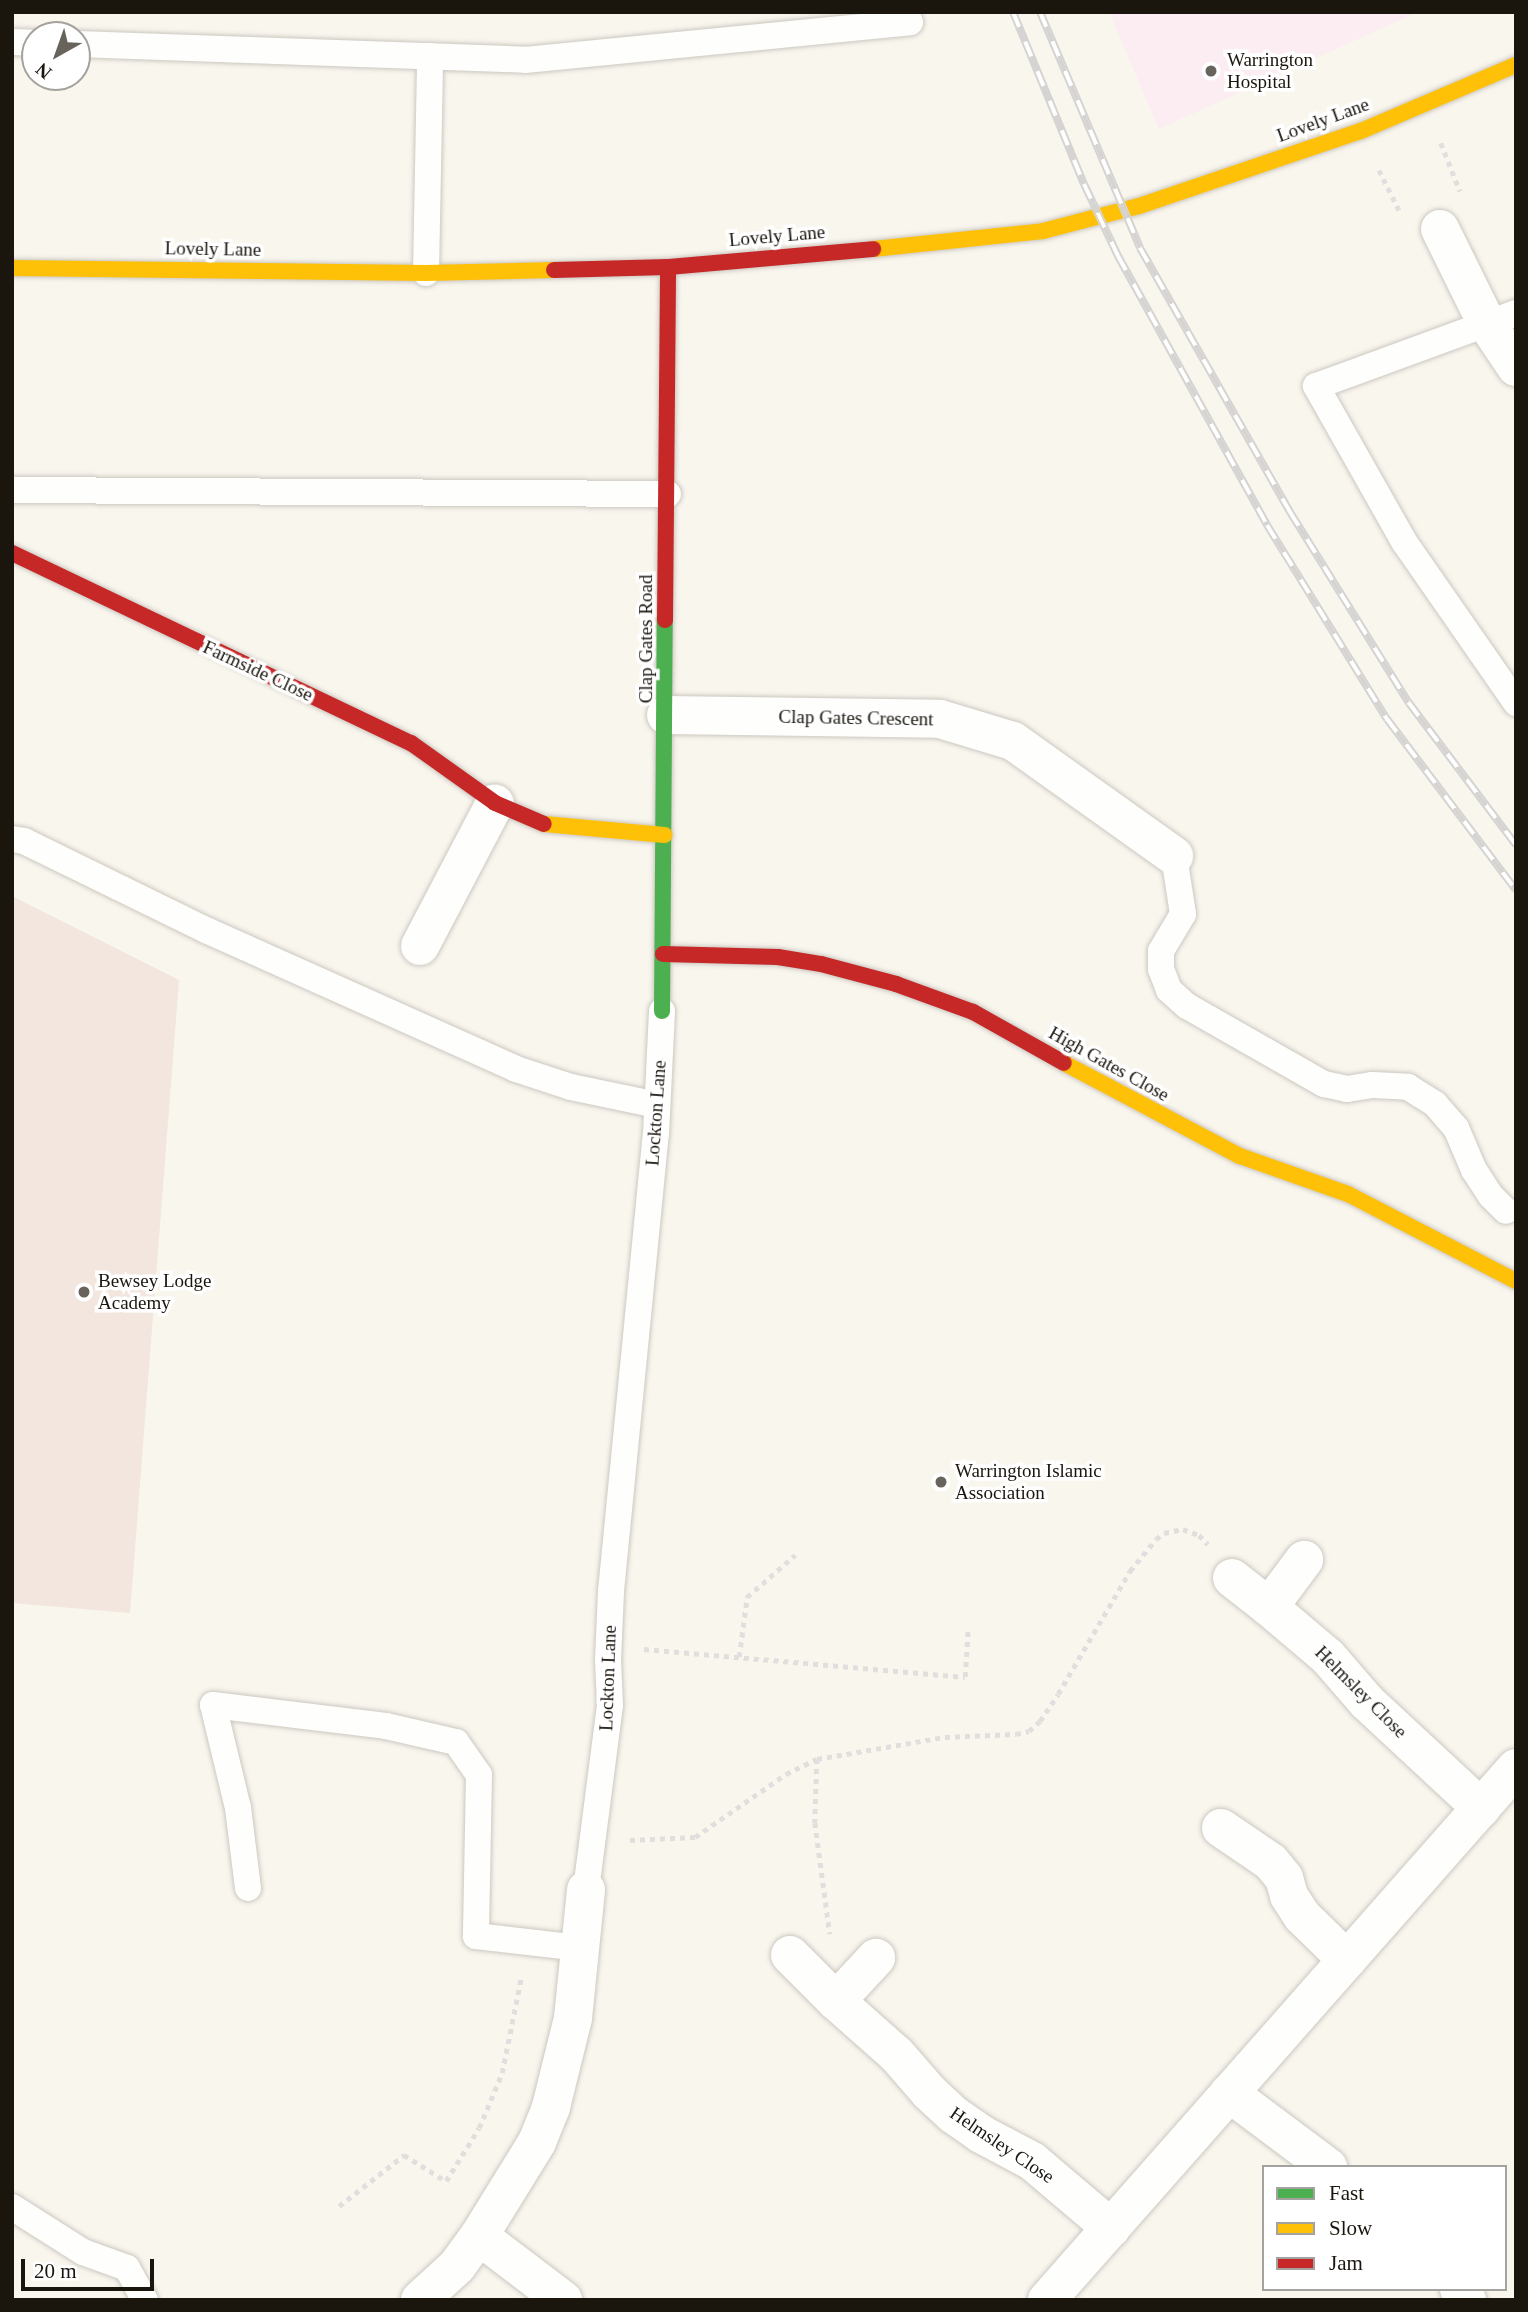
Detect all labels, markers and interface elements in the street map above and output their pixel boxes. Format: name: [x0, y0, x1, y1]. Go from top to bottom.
north arrow: [21, 21, 91, 91]
place label: Warrington Hospital: [1227, 49, 1313, 93]
text: N: [31, 58, 55, 83]
marker: Warrington Hospital: [1201, 61, 1221, 81]
street label: Lovely Lane: [1274, 93, 1372, 147]
street label: Lovely Lane: [728, 220, 826, 252]
street label: Lovely Lane: [165, 237, 261, 261]
street label: Clap Gates Road: [635, 575, 657, 703]
street label: Farmside Close: [199, 636, 317, 706]
street label: Clap Gates Crescent: [778, 705, 934, 731]
street label: High Gates Close: [1045, 1022, 1173, 1106]
street label: Lockton Lane: [641, 1059, 671, 1167]
place label: Bewsey Lodge Academy: [98, 1270, 211, 1314]
marker: Bewsey Lodge Academy: [76, 1284, 92, 1300]
place label: Warrington Islamic Association: [955, 1460, 1102, 1504]
marker: Warrington Islamic Association: [933, 1474, 949, 1490]
street label: Lockton Lane: [595, 1625, 621, 1731]
street label: Helmsley Close: [1310, 1641, 1412, 1743]
street label: Helmsley Close: [946, 2102, 1058, 2188]
legend: [1262, 2165, 1507, 2291]
text: Fast: [1329, 2181, 1364, 2205]
text: Slow: [1329, 2216, 1372, 2240]
scale bar: [24, 2246, 158, 2290]
text: Jam: [1329, 2251, 1363, 2275]
text: 20 m: [34, 2259, 77, 2283]

